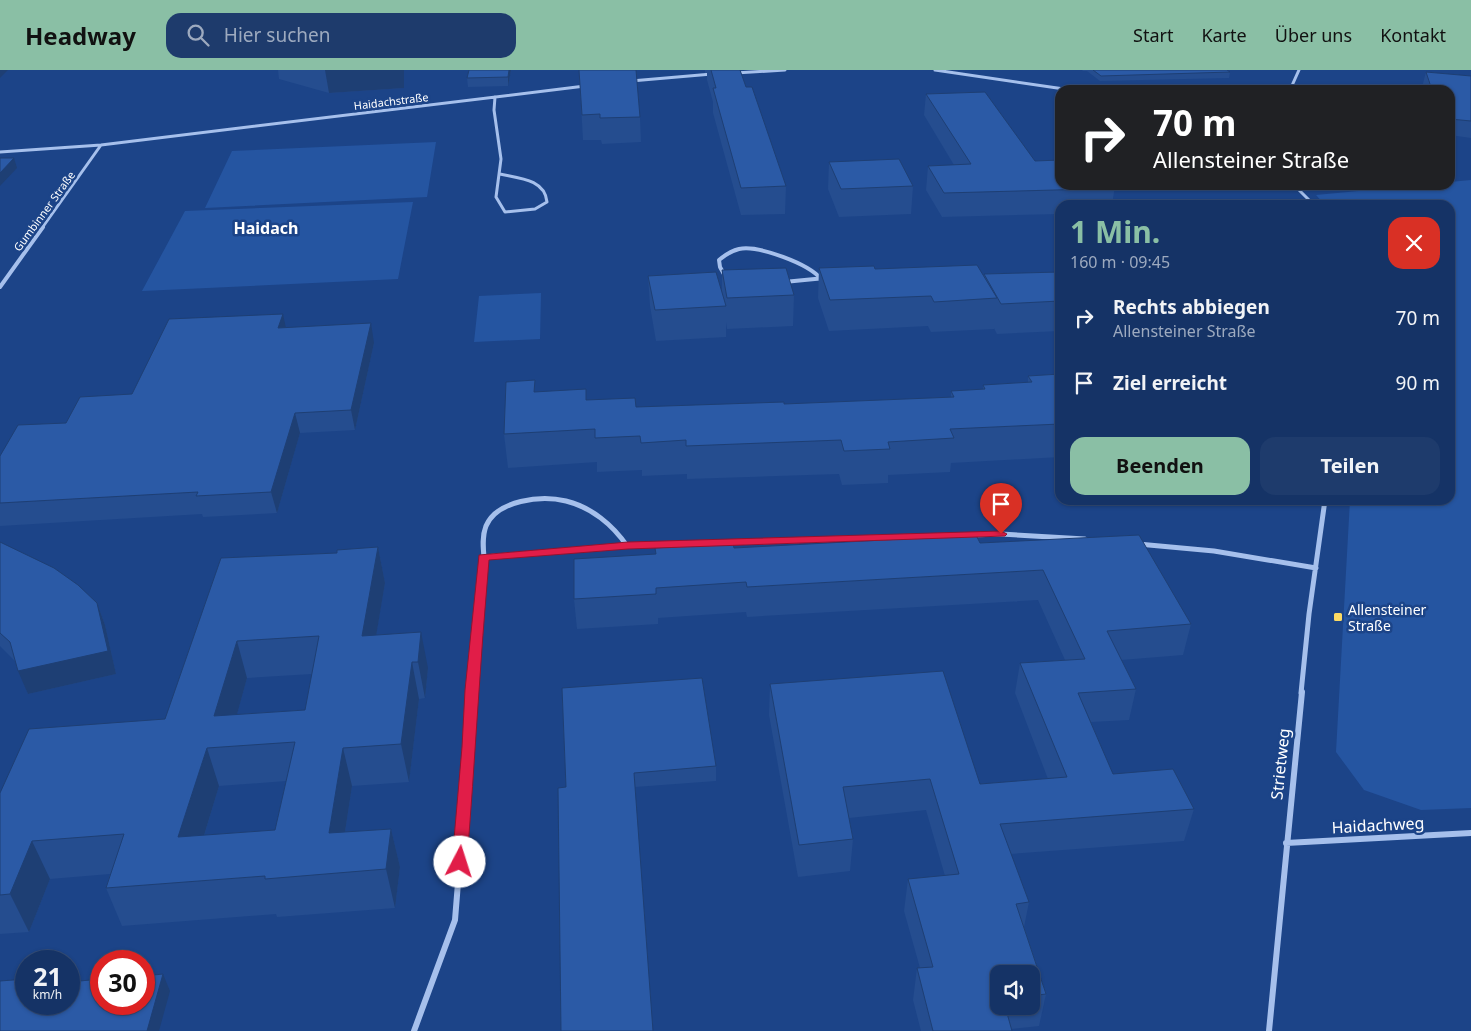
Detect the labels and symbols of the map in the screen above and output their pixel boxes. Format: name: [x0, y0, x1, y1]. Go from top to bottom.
street label: Haidachstraße: [353, 89, 429, 113]
street label: Gumbinner Straße: [10, 168, 78, 254]
district label: Haidach: [234, 217, 298, 239]
pin: [980, 483, 1022, 534]
place label: Allensteiner Straße: [1348, 600, 1427, 635]
marker: Allensteiner Straße: [1332, 611, 1344, 623]
street label: Strietweg: [1265, 727, 1295, 801]
street label: Haidachweg: [1331, 812, 1425, 838]
position arrow: [433, 835, 485, 887]
speed limit sign: 30: [90, 950, 155, 1015]

